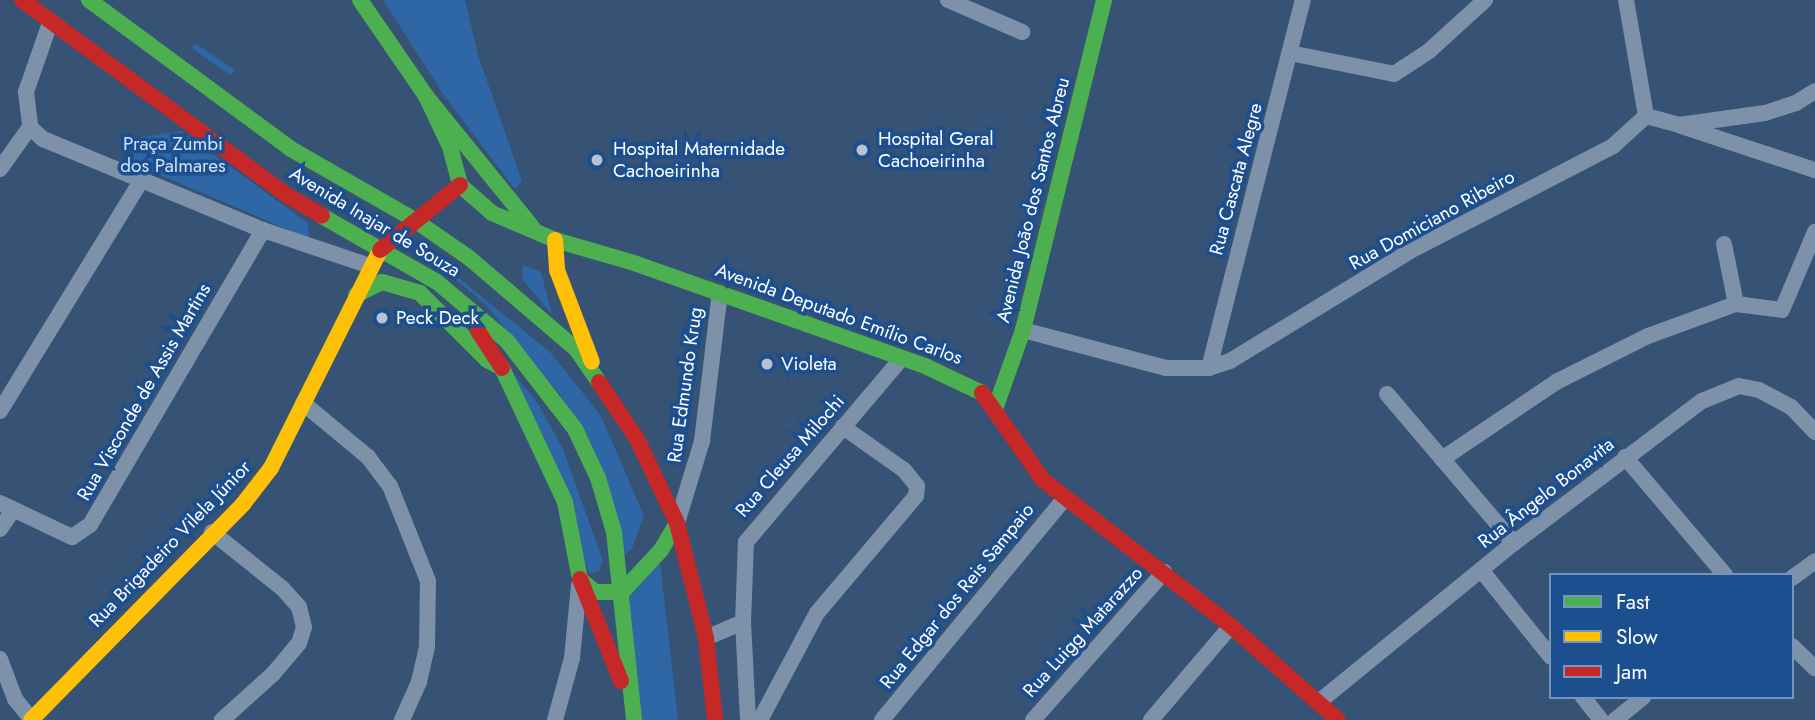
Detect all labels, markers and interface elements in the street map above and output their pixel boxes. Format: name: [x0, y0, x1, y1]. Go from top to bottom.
street label: Avenida João dos Santos Abreu: [991, 75, 1075, 325]
street label: Rua Cascata Alegre: [1205, 101, 1267, 257]
place label: Hospital Geral Cachoeirinha: [878, 128, 994, 172]
park label: Praça Zumbi dos Palmares: [120, 133, 226, 177]
place label: Hospital Maternidade Cachoeirinha: [613, 138, 785, 182]
marker: Hospital Geral Cachoeirinha: [852, 140, 872, 160]
marker: Hospital Maternidade Cachoeirinha: [587, 150, 607, 170]
street label: Avenida Inajar de Souza: [286, 162, 464, 282]
street label: Rua Domiciano Ribeiro: [1345, 165, 1519, 275]
street label: Avenida Deputado Emílio Carlos: [713, 259, 965, 369]
street label: Rua Visconde de Assis Martins: [72, 279, 216, 505]
street label: Rua Edmundo Krug: [663, 306, 707, 464]
place label: Peck Deck: [396, 307, 479, 329]
marker: Peck Deck: [374, 310, 390, 326]
place label: Violeta: [781, 353, 837, 375]
marker: Violeta: [759, 356, 775, 372]
street label: Rua Cleusa Milochi: [731, 390, 849, 522]
street label: Rua Ângelo Bonavita: [1474, 433, 1618, 553]
street label: Rua Brigadeiro Vilela Júnior: [85, 456, 255, 632]
street label: Rua Edgar dos Reis Sampaio: [875, 499, 1039, 693]
street label: Rua Luigg Matarazzo: [1018, 562, 1148, 702]
legend: [1549, 573, 1794, 699]
text: Fast: [1616, 587, 1649, 617]
text: Slow: [1616, 622, 1658, 652]
text: Jam: [1616, 657, 1648, 687]

